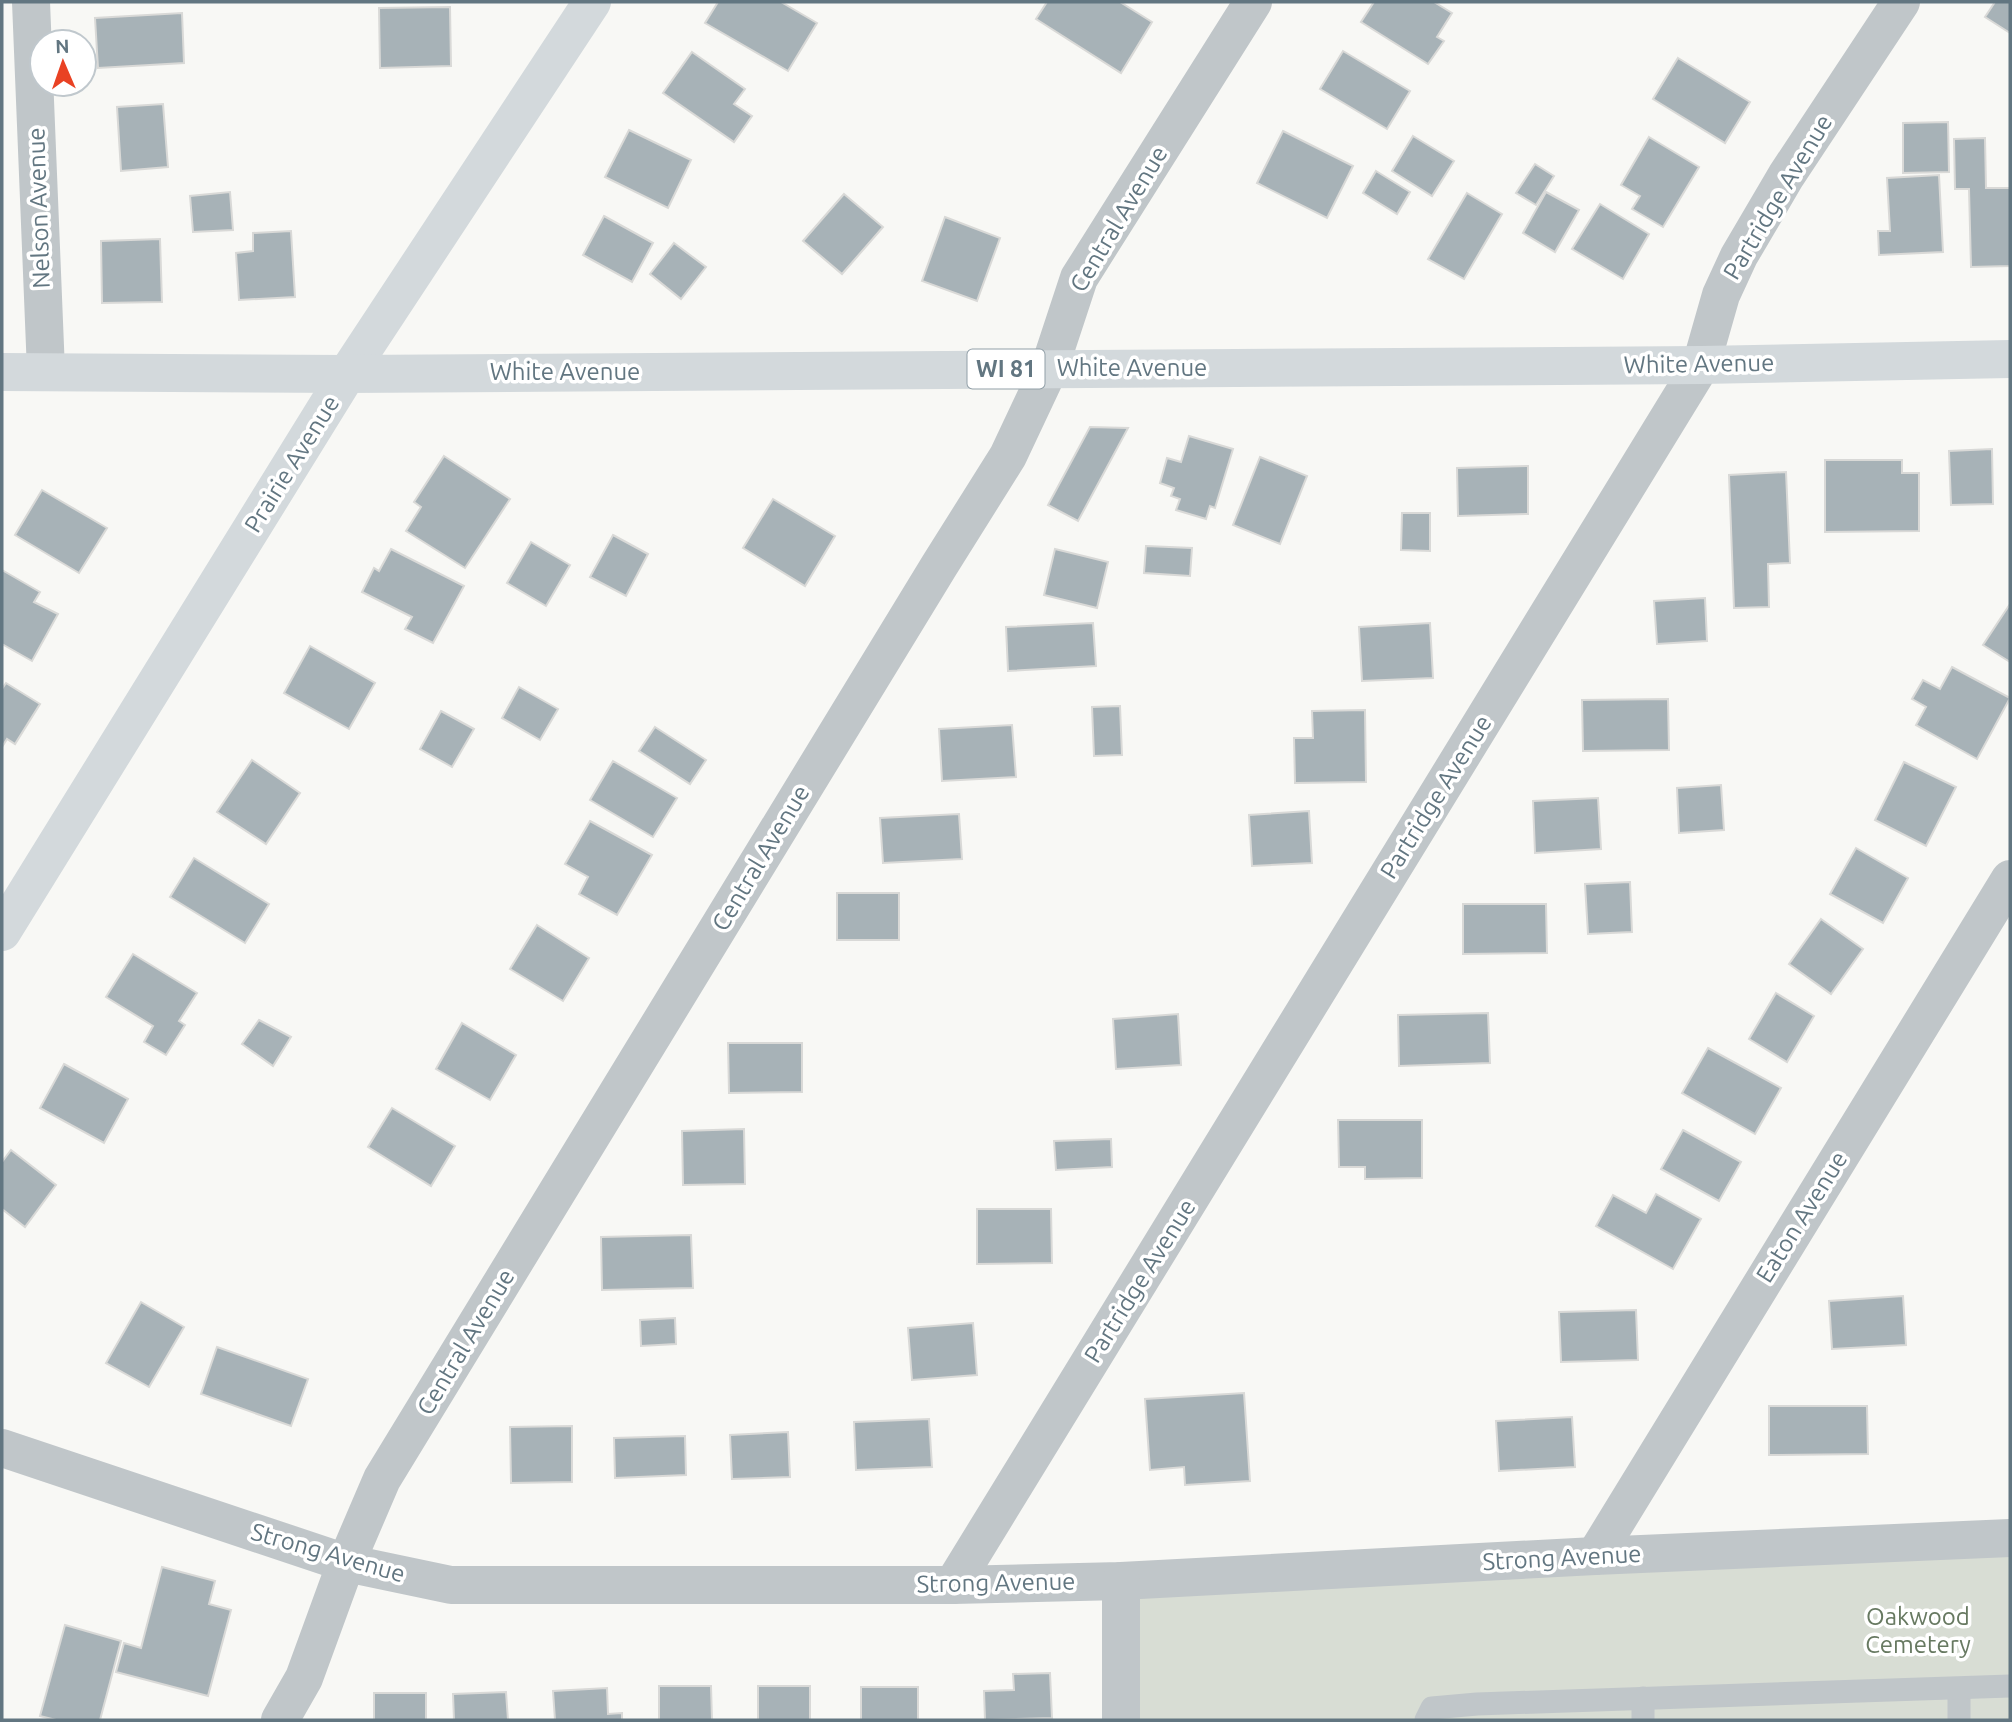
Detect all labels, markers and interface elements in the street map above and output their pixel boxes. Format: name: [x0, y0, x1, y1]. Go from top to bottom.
north arrow: [28, 28, 98, 98]
text: N: [55, 35, 70, 57]
street label: Partridge Avenue: [1718, 109, 1837, 284]
street label: Nelson Avenue: [22, 127, 55, 289]
street label: Central Avenue: [1064, 141, 1173, 296]
street label: White Avenue: [1623, 349, 1775, 378]
road number: WI 81: [968, 350, 1044, 388]
street label: White Avenue: [1057, 354, 1207, 381]
street label: White Avenue: [490, 358, 640, 385]
street label: Prairie Avenue: [239, 390, 344, 537]
street label: Partridge Avenue: [1374, 710, 1497, 883]
street label: Central Avenue: [706, 780, 815, 935]
street label: Eaton Avenue: [1751, 1146, 1853, 1287]
street label: Partridge Avenue: [1078, 1194, 1201, 1367]
street label: Central Avenue: [411, 1264, 520, 1419]
street label: Strong Avenue: [248, 1518, 408, 1587]
street label: Strong Avenue: [1482, 1540, 1642, 1575]
street label: Strong Avenue: [916, 1568, 1076, 1597]
park label: Oakwood Cemetery: [1865, 1603, 1971, 1658]

